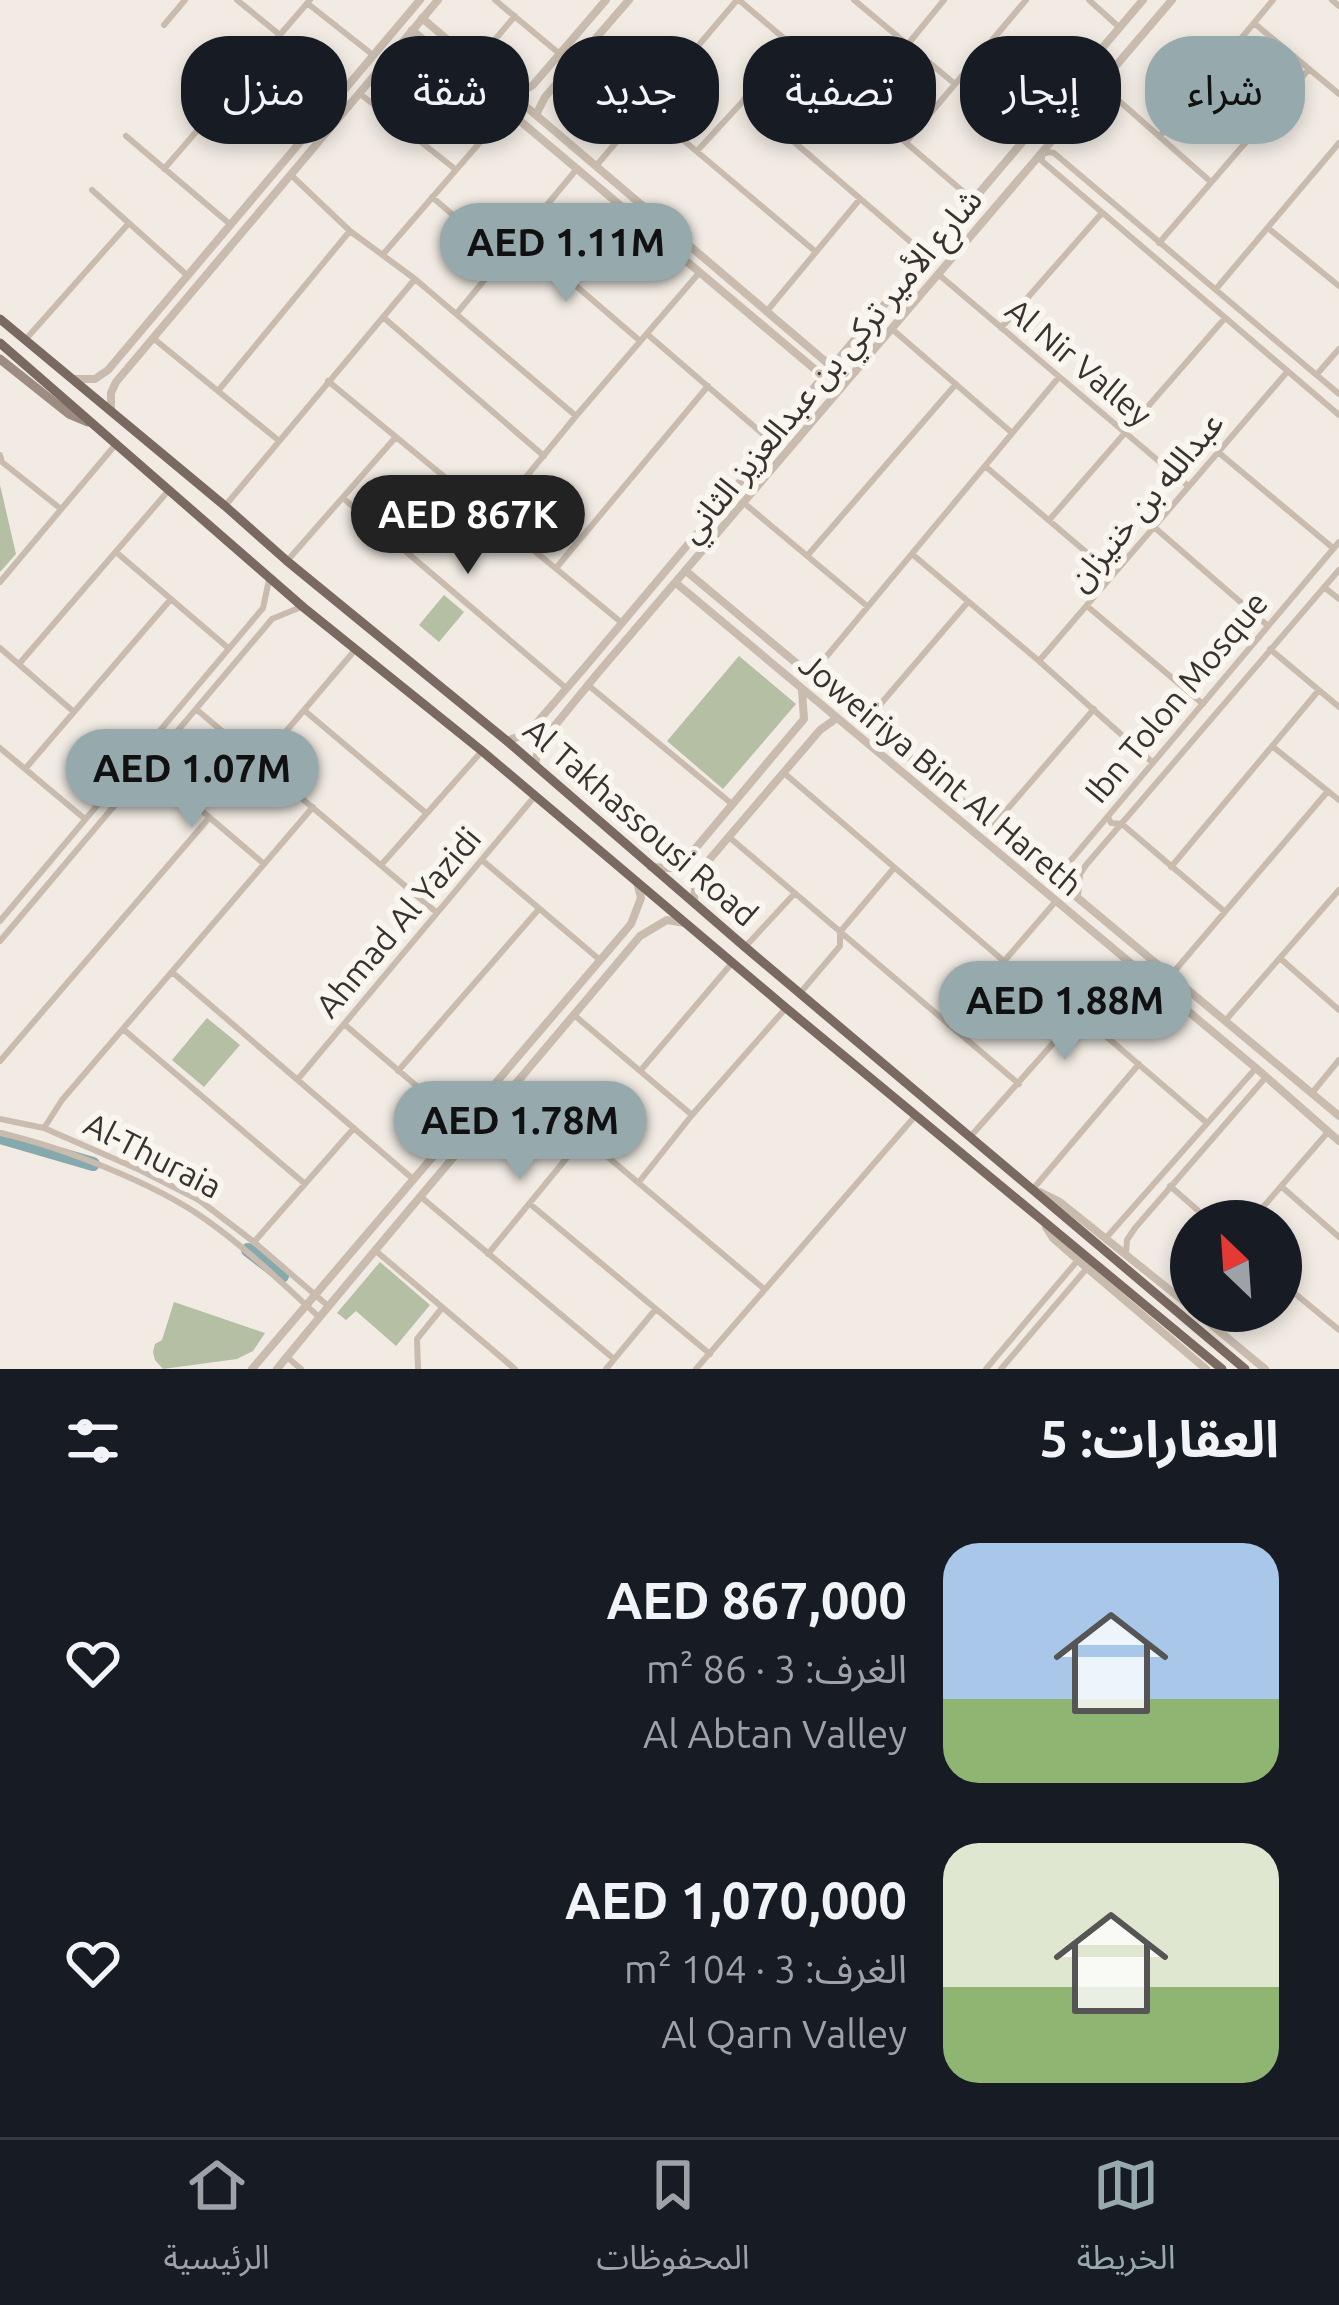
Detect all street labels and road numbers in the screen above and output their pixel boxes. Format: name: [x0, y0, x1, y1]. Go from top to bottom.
street label: شارع الأمير تركي بن عبدالعزيز الثاني: [671, 180, 994, 554]
street label: Al Nir Valley: [999, 290, 1159, 433]
street label: عبدالله بن خنيزان: [1059, 404, 1232, 599]
street label: Ibn Tolon Mosque: [1077, 584, 1274, 809]
street label: Joweiriya Bint Al Hareth: [793, 645, 1090, 902]
street label: Al Takhassousi Road: [517, 710, 766, 933]
street label: Ahmad Al Yazidi: [308, 820, 488, 1024]
street label: Al-Thuraia: [79, 1104, 228, 1205]

